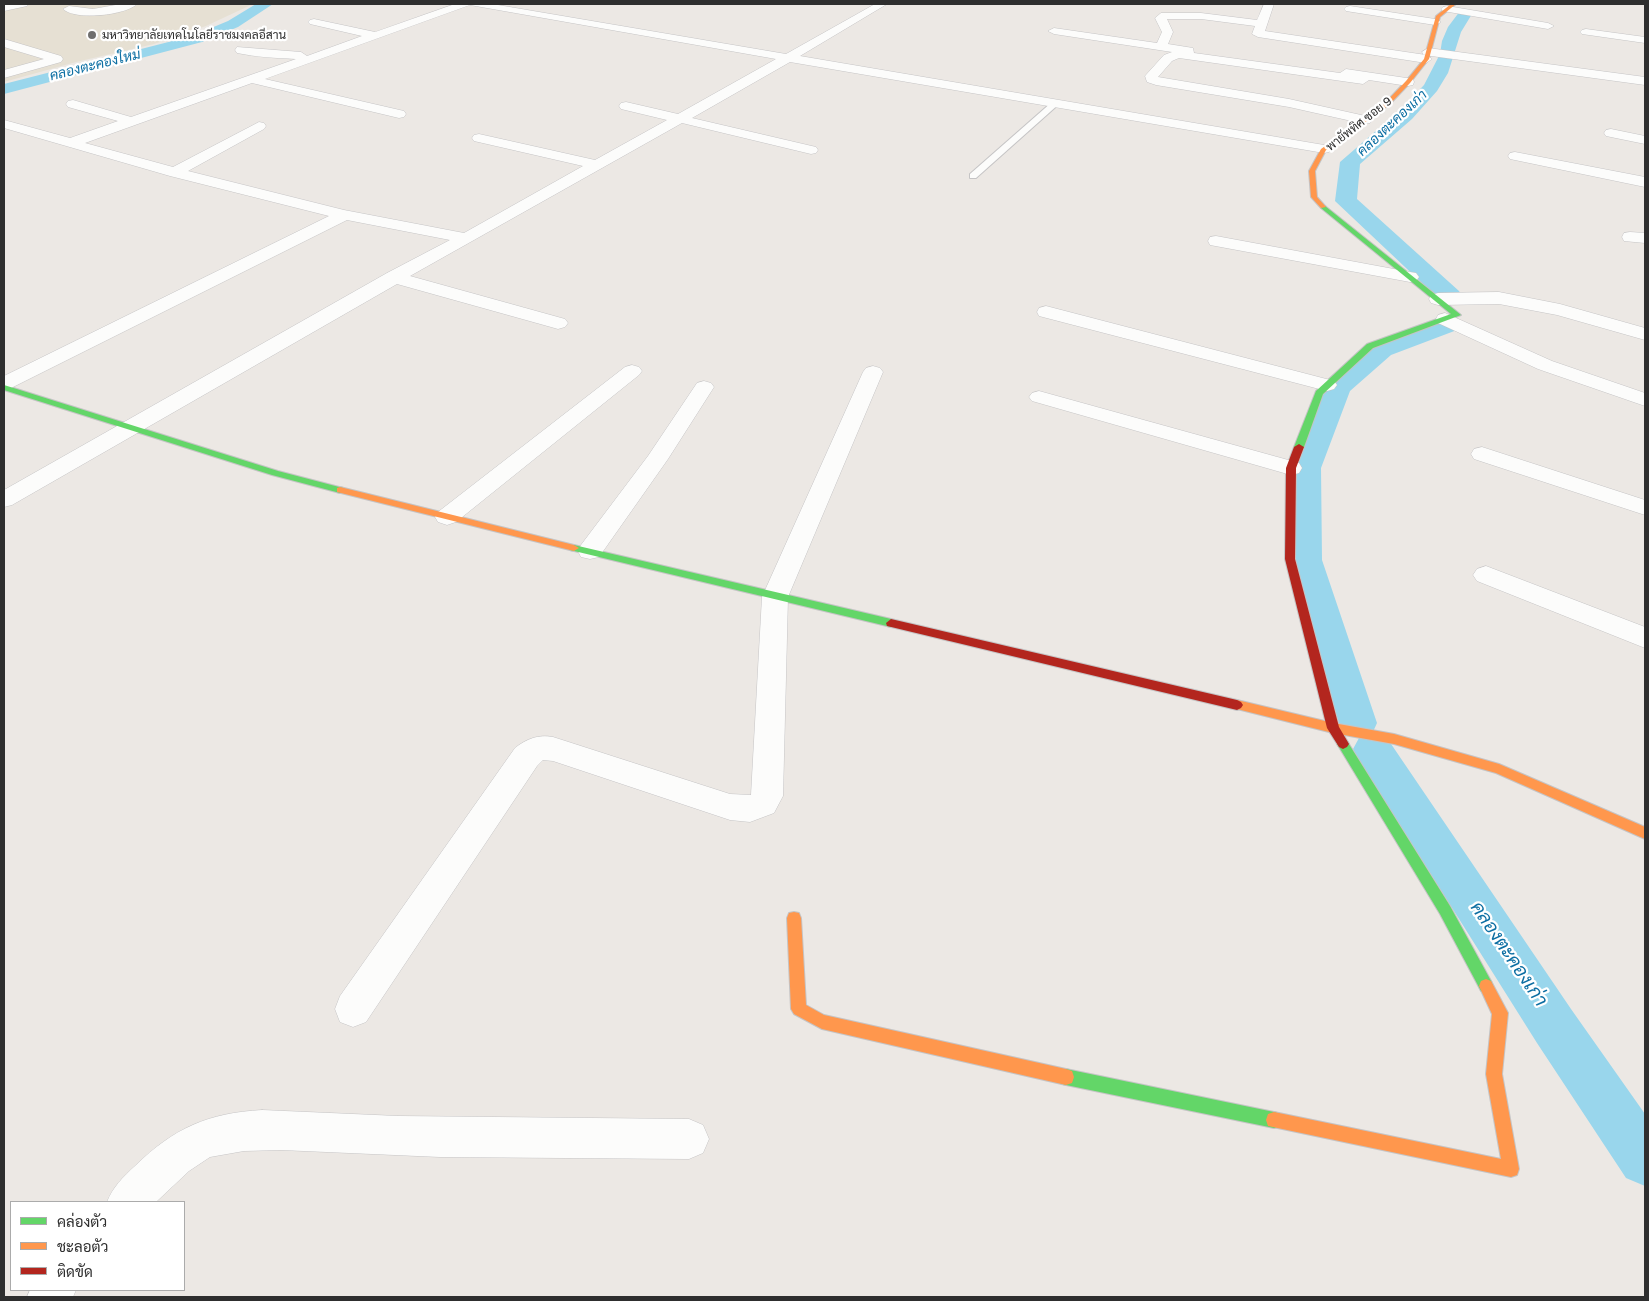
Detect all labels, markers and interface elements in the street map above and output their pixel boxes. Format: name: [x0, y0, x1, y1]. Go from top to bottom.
place label: มหาวิทยาลัยเทคโนโลยีราชมงคลอีสาน: [102, 28, 286, 42]
marker: มหาวิทยาลัยเทคโนโลยีราชมงคลอีสาน: [86, 29, 98, 41]
water label: คลองตะคองใหม่: [48, 46, 142, 84]
water label: คลองตะคองเก่า: [1354, 86, 1430, 160]
street label: พายัพทิศ ซอย 9: [1323, 94, 1395, 154]
water label: คลองตะคองเก่า: [1466, 897, 1552, 1011]
legend: [10, 1201, 185, 1291]
text: คล่องตัว: [57, 1212, 107, 1230]
text: ชะลอตัว: [57, 1237, 108, 1255]
text: ติดขัด: [57, 1262, 93, 1280]

